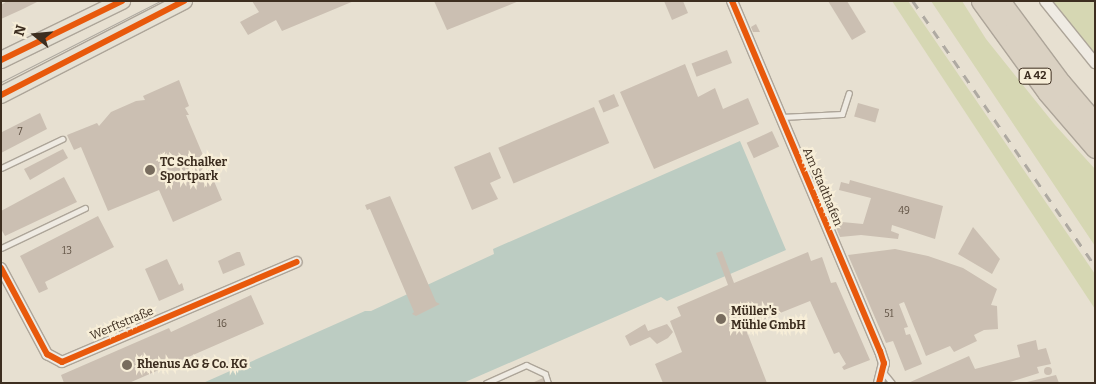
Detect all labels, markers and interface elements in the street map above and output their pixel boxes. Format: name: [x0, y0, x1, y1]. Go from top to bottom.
north arrow: [10, 10, 60, 60]
text: N: [10, 23, 30, 38]
road number: A 42: [1018, 68, 1052, 84]
house number: 7: [17, 127, 23, 139]
street label: Am Stadthafen: [799, 146, 845, 228]
place label: TC Schalker Sportpark: [160, 156, 227, 184]
marker: TC Schalker Sportpark: [144, 164, 156, 176]
house number: 49: [898, 206, 910, 218]
house number: 13: [62, 246, 72, 258]
street label: Werftstraße: [88, 304, 156, 344]
place label: Müller's Mühle GmbH: [731, 305, 806, 333]
house number: 51: [884, 309, 894, 321]
marker: Müller's Mühle GmbH: [715, 313, 727, 325]
house number: 16: [217, 319, 227, 331]
place label: Rhenus AG & Co. KG: [137, 358, 247, 372]
marker: Rhenus AG & Co. KG: [121, 359, 133, 371]

